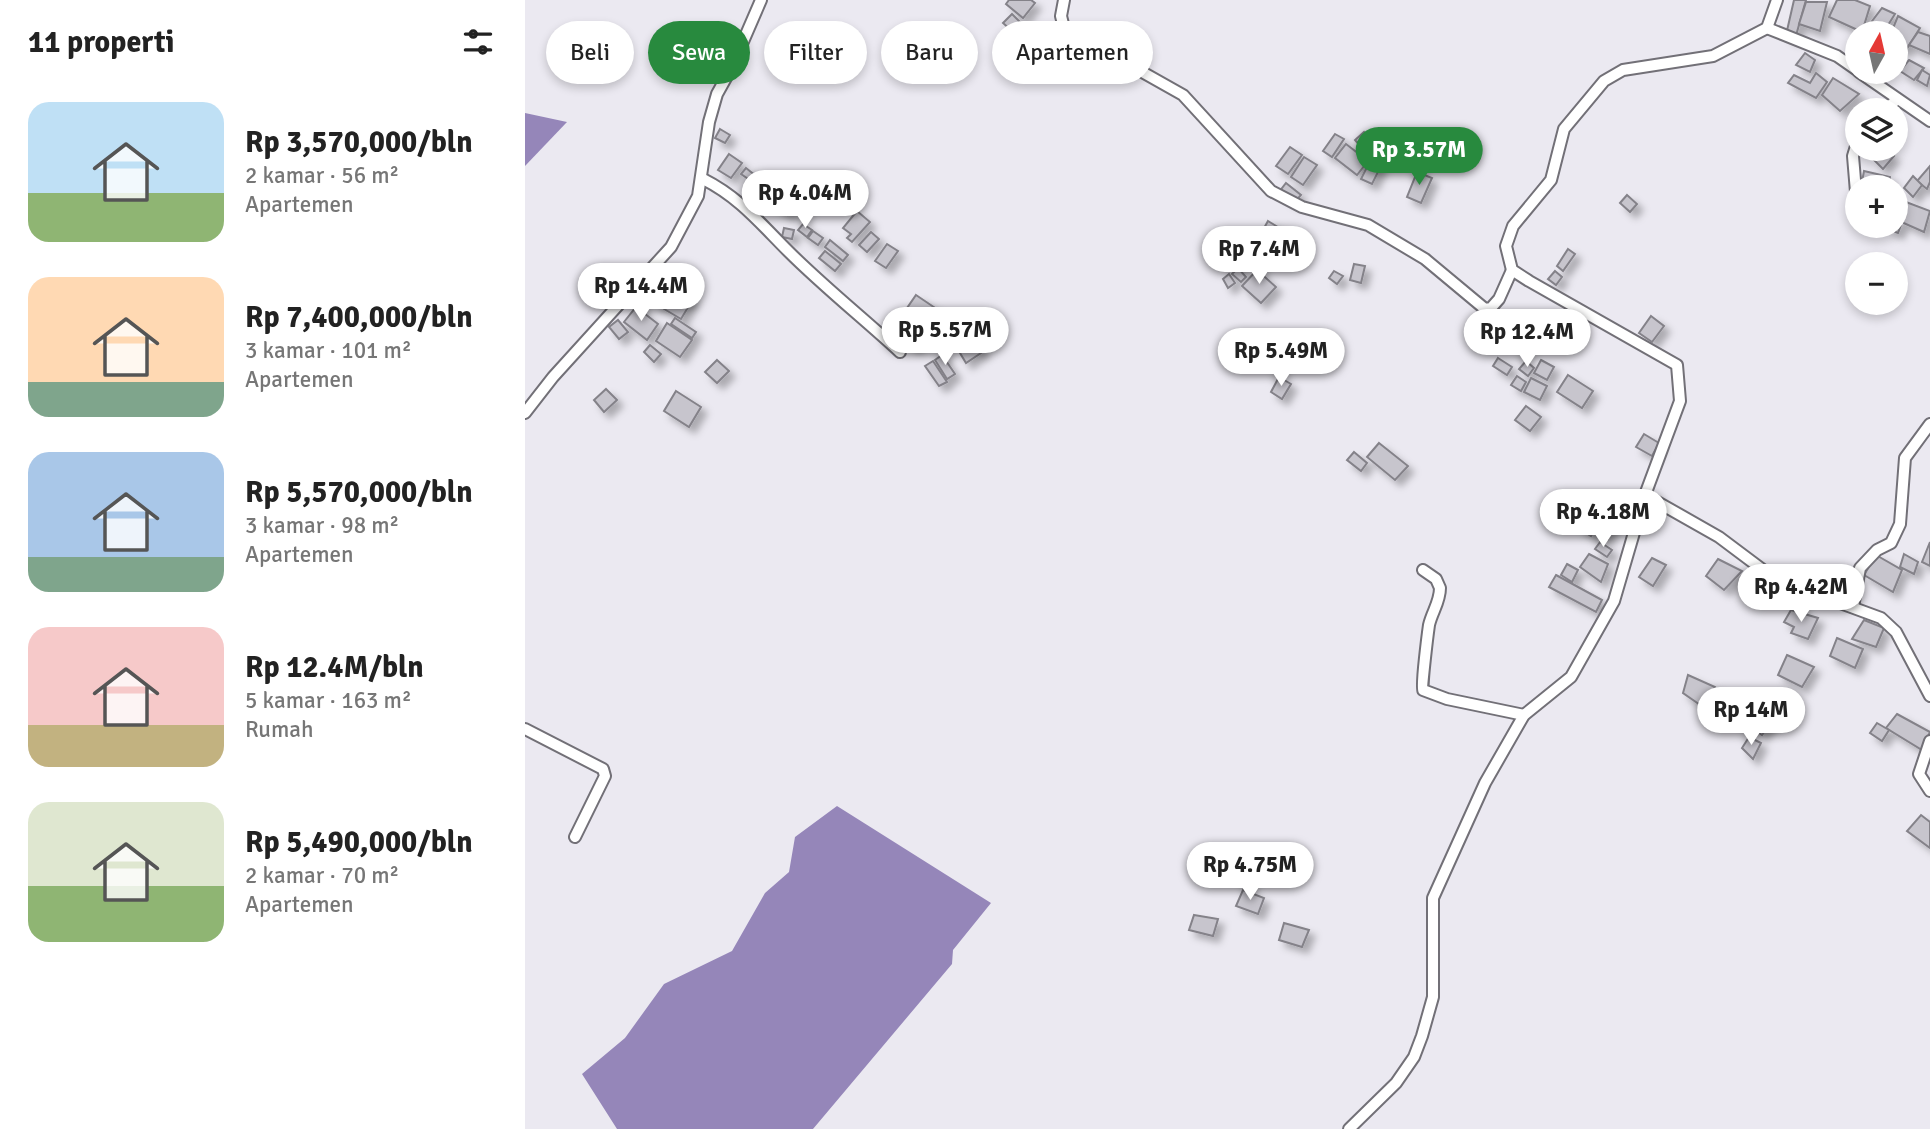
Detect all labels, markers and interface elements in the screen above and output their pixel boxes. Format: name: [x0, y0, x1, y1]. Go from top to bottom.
chip: Beli: [546, 21, 634, 84]
chip: Sewa: [648, 21, 750, 84]
chip: Filter: [764, 21, 867, 84]
chip: Baru: [881, 21, 978, 84]
chip: Apartemen: [992, 21, 1153, 84]
north arrow: [1845, 21, 1907, 84]
map controls: [1845, 21, 1908, 315]
icon: filters: [459, 23, 497, 61]
text: 11 properti: [28, 24, 175, 61]
button: layers: [1845, 98, 1908, 161]
text: Rp 3,570,000/bln: [245, 124, 473, 161]
pin: Rp 3.57M: [1347, 128, 1491, 187]
icon: home: [84, 130, 168, 214]
text: Rp 3.57M: [1372, 135, 1466, 164]
text: 2 kamar · 56 m²: [245, 161, 399, 190]
pin: Rp 4.04M: [733, 170, 877, 230]
button: +: [1845, 175, 1908, 238]
text: Rp 4.04M: [758, 178, 852, 207]
text: Apartemen: [245, 190, 354, 219]
pin: Rp 7.4M: [1194, 226, 1324, 286]
text: Rp 7.4M: [1218, 234, 1300, 263]
button: −: [1845, 252, 1908, 315]
pin: Rp 14.4M: [569, 264, 713, 323]
text: Rp 14.4M: [594, 271, 688, 300]
text: Rp 7,400,000/bln: [245, 299, 473, 336]
icon: home: [84, 305, 168, 389]
pin: Rp 5.57M: [873, 308, 1017, 367]
pin: Rp 12.4M: [1455, 310, 1599, 369]
text: Rp 5.57M: [898, 315, 992, 344]
text: Rp 12.4M: [1480, 317, 1574, 346]
pin: Rp 5.49M: [1209, 328, 1353, 388]
text: 3 kamar · 101 m²: [245, 336, 412, 365]
text: Rp 5.49M: [1234, 336, 1328, 365]
text: Apartemen: [245, 365, 354, 394]
text: Rp 5,570,000/bln: [245, 474, 473, 511]
icon: home: [84, 480, 168, 564]
pin: Rp 4.18M: [1531, 490, 1675, 549]
text: Rp 4.18M: [1556, 497, 1650, 526]
text: 3 kamar · 98 m²: [245, 511, 399, 540]
text: Apartemen: [245, 540, 354, 569]
pin: Rp 4.42M: [1729, 564, 1873, 624]
text: Rp 4.42M: [1754, 572, 1848, 601]
text: Rp 12.4M/bln: [245, 649, 424, 686]
icon: home: [84, 655, 168, 739]
text: 5 kamar · 163 m²: [245, 686, 412, 715]
pin: Rp 14M: [1694, 688, 1808, 747]
text: Rp 14M: [1713, 695, 1789, 724]
text: Rumah: [245, 715, 313, 744]
text: Rp 5,490,000/bln: [245, 824, 473, 861]
icon: home: [84, 830, 168, 914]
pin: Rp 4.75M: [1178, 842, 1322, 902]
text: Rp 4.75M: [1203, 850, 1297, 879]
text: 2 kamar · 70 m²: [245, 861, 399, 890]
text: Apartemen: [245, 890, 354, 919]

